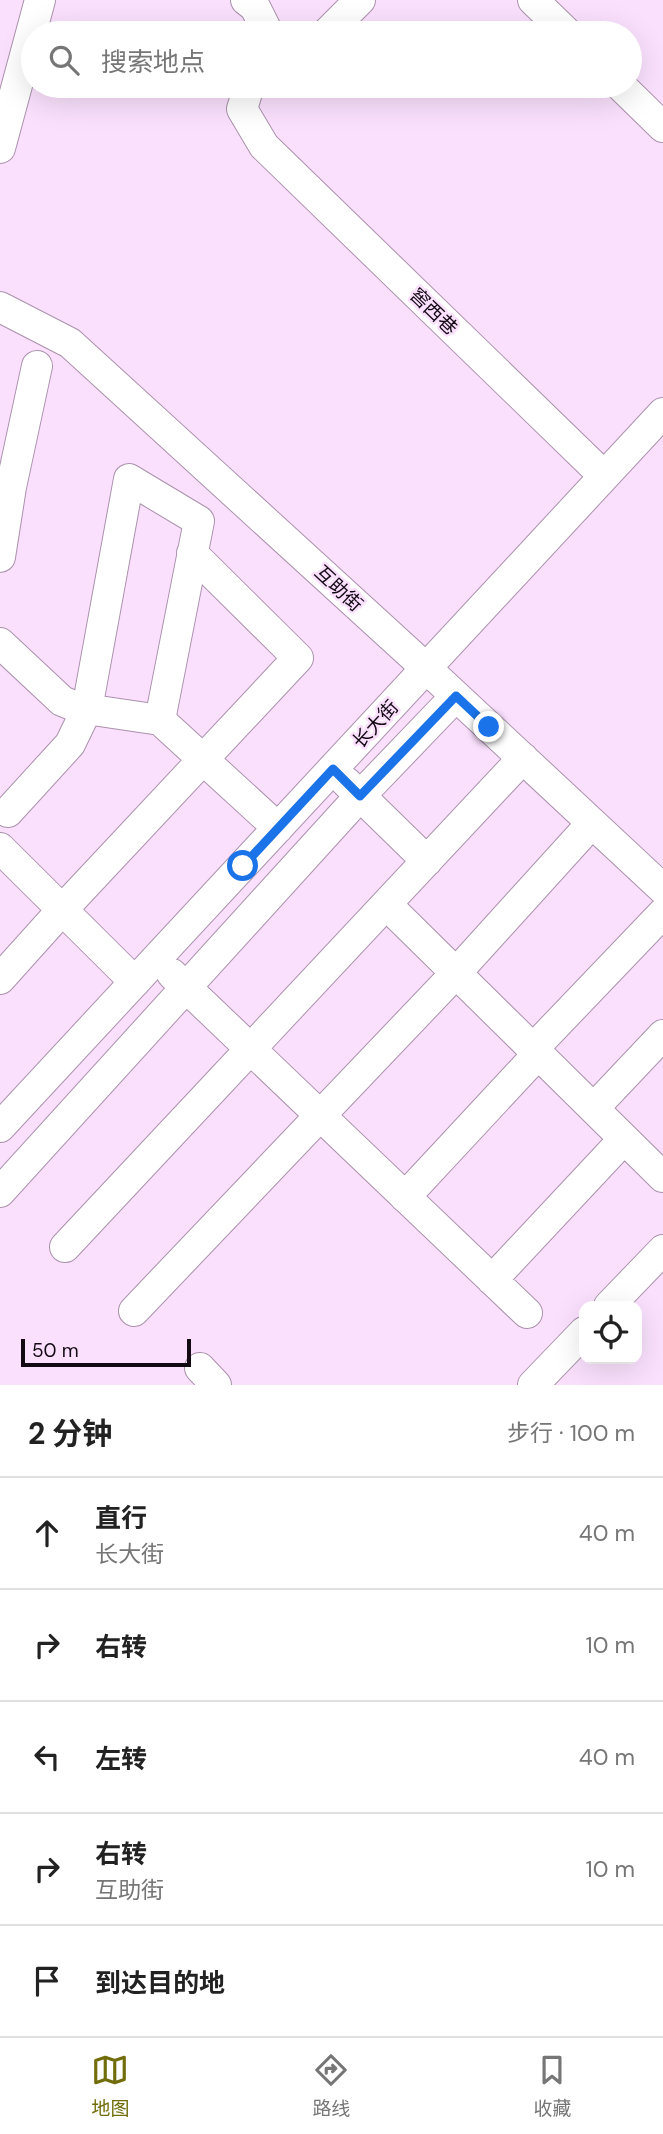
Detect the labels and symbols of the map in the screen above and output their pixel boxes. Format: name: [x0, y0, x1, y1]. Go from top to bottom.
street label: 窖西巷: [404, 283, 463, 340]
street label: 互助街: [309, 560, 368, 617]
street label: 长大街: [347, 695, 404, 754]
route end: [473, 711, 504, 742]
route start: [227, 850, 258, 881]
scale bar: [21, 1336, 191, 1368]

